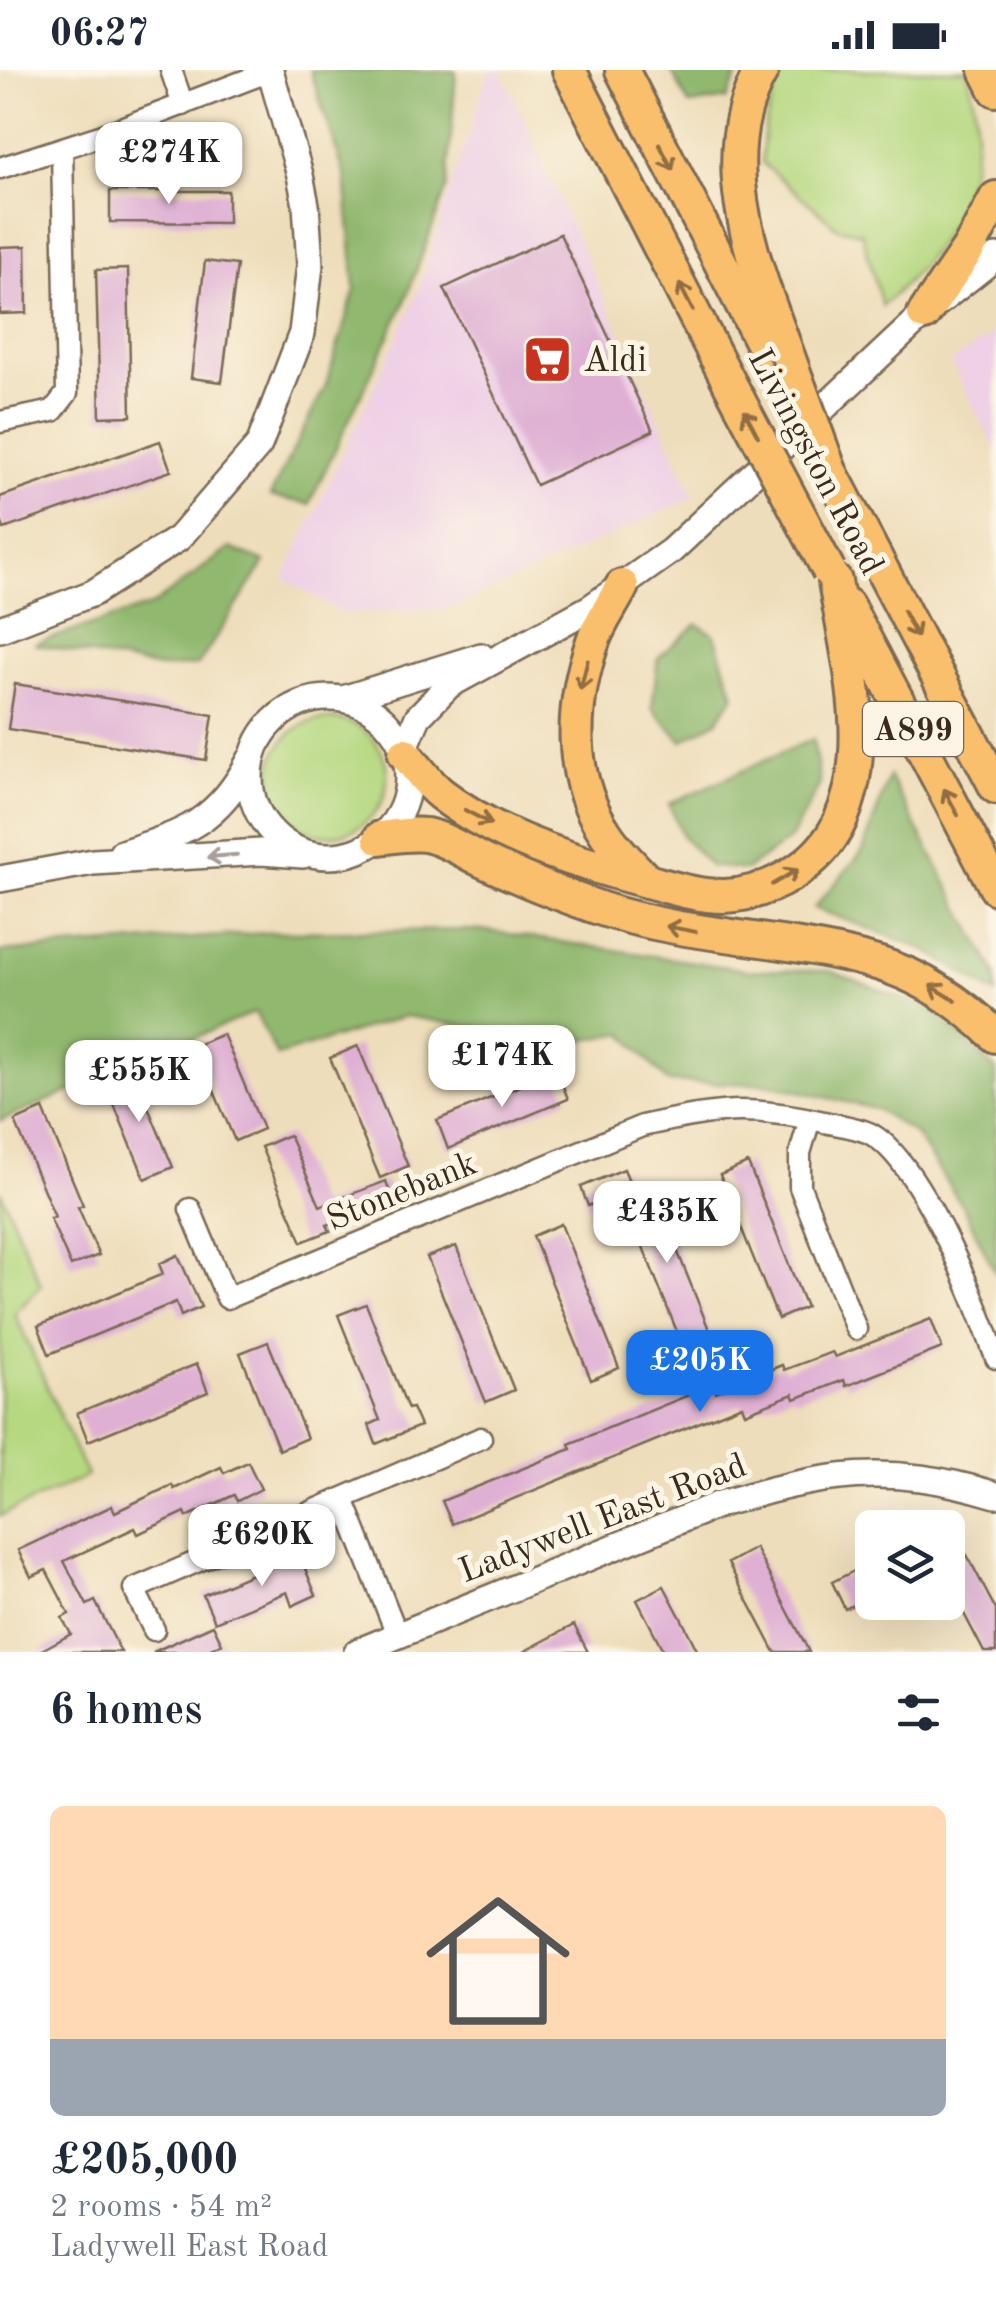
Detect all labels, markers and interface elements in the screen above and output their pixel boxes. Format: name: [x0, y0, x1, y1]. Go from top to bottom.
text: 06:27: [50, 16, 149, 54]
pin: £274K: [99, 122, 239, 207]
text: £274K: [117, 138, 221, 170]
one-way arrow: [657, 141, 676, 171]
one-way arrow: [676, 283, 695, 312]
supermarket icon: Aldi: [522, 333, 574, 385]
place label: Aldi: [583, 344, 647, 379]
street label: Livingston Road: [741, 344, 889, 581]
one-way arrow: [740, 409, 760, 438]
one-way arrow: [901, 609, 920, 639]
one-way arrow: [574, 659, 593, 690]
road number: A899: [863, 702, 963, 756]
one-way arrow: [941, 787, 960, 817]
one-way arrow: [463, 808, 493, 827]
one-way arrow: [206, 846, 239, 865]
one-way arrow: [770, 866, 799, 886]
one-way arrow: [666, 919, 698, 938]
one-way arrow: [929, 983, 958, 1003]
pin: £174K: [432, 1025, 572, 1110]
pin: £555K: [69, 1040, 209, 1125]
text: £174K: [450, 1041, 554, 1073]
text: £555K: [87, 1056, 191, 1088]
street label: Stonebank: [322, 1146, 482, 1238]
pin: £435K: [597, 1181, 737, 1266]
text: £435K: [615, 1197, 719, 1229]
pin: £205K: [630, 1330, 770, 1415]
text: £205K: [648, 1346, 752, 1378]
street label: Ladywell East Road: [454, 1448, 751, 1590]
pin: £620K: [192, 1504, 332, 1589]
map controls: [855, 1510, 965, 1620]
button: layers: [855, 1510, 965, 1620]
text: £620K: [210, 1520, 314, 1552]
icon: filters: [891, 1685, 946, 1740]
text: 6 homes: [50, 1691, 202, 1733]
icon: home: [408, 1871, 588, 2051]
text: £205,000: [50, 2141, 238, 2183]
text: 2 rooms · 54 m²: [50, 2192, 272, 2224]
text: Ladywell East Road: [50, 2232, 328, 2264]

